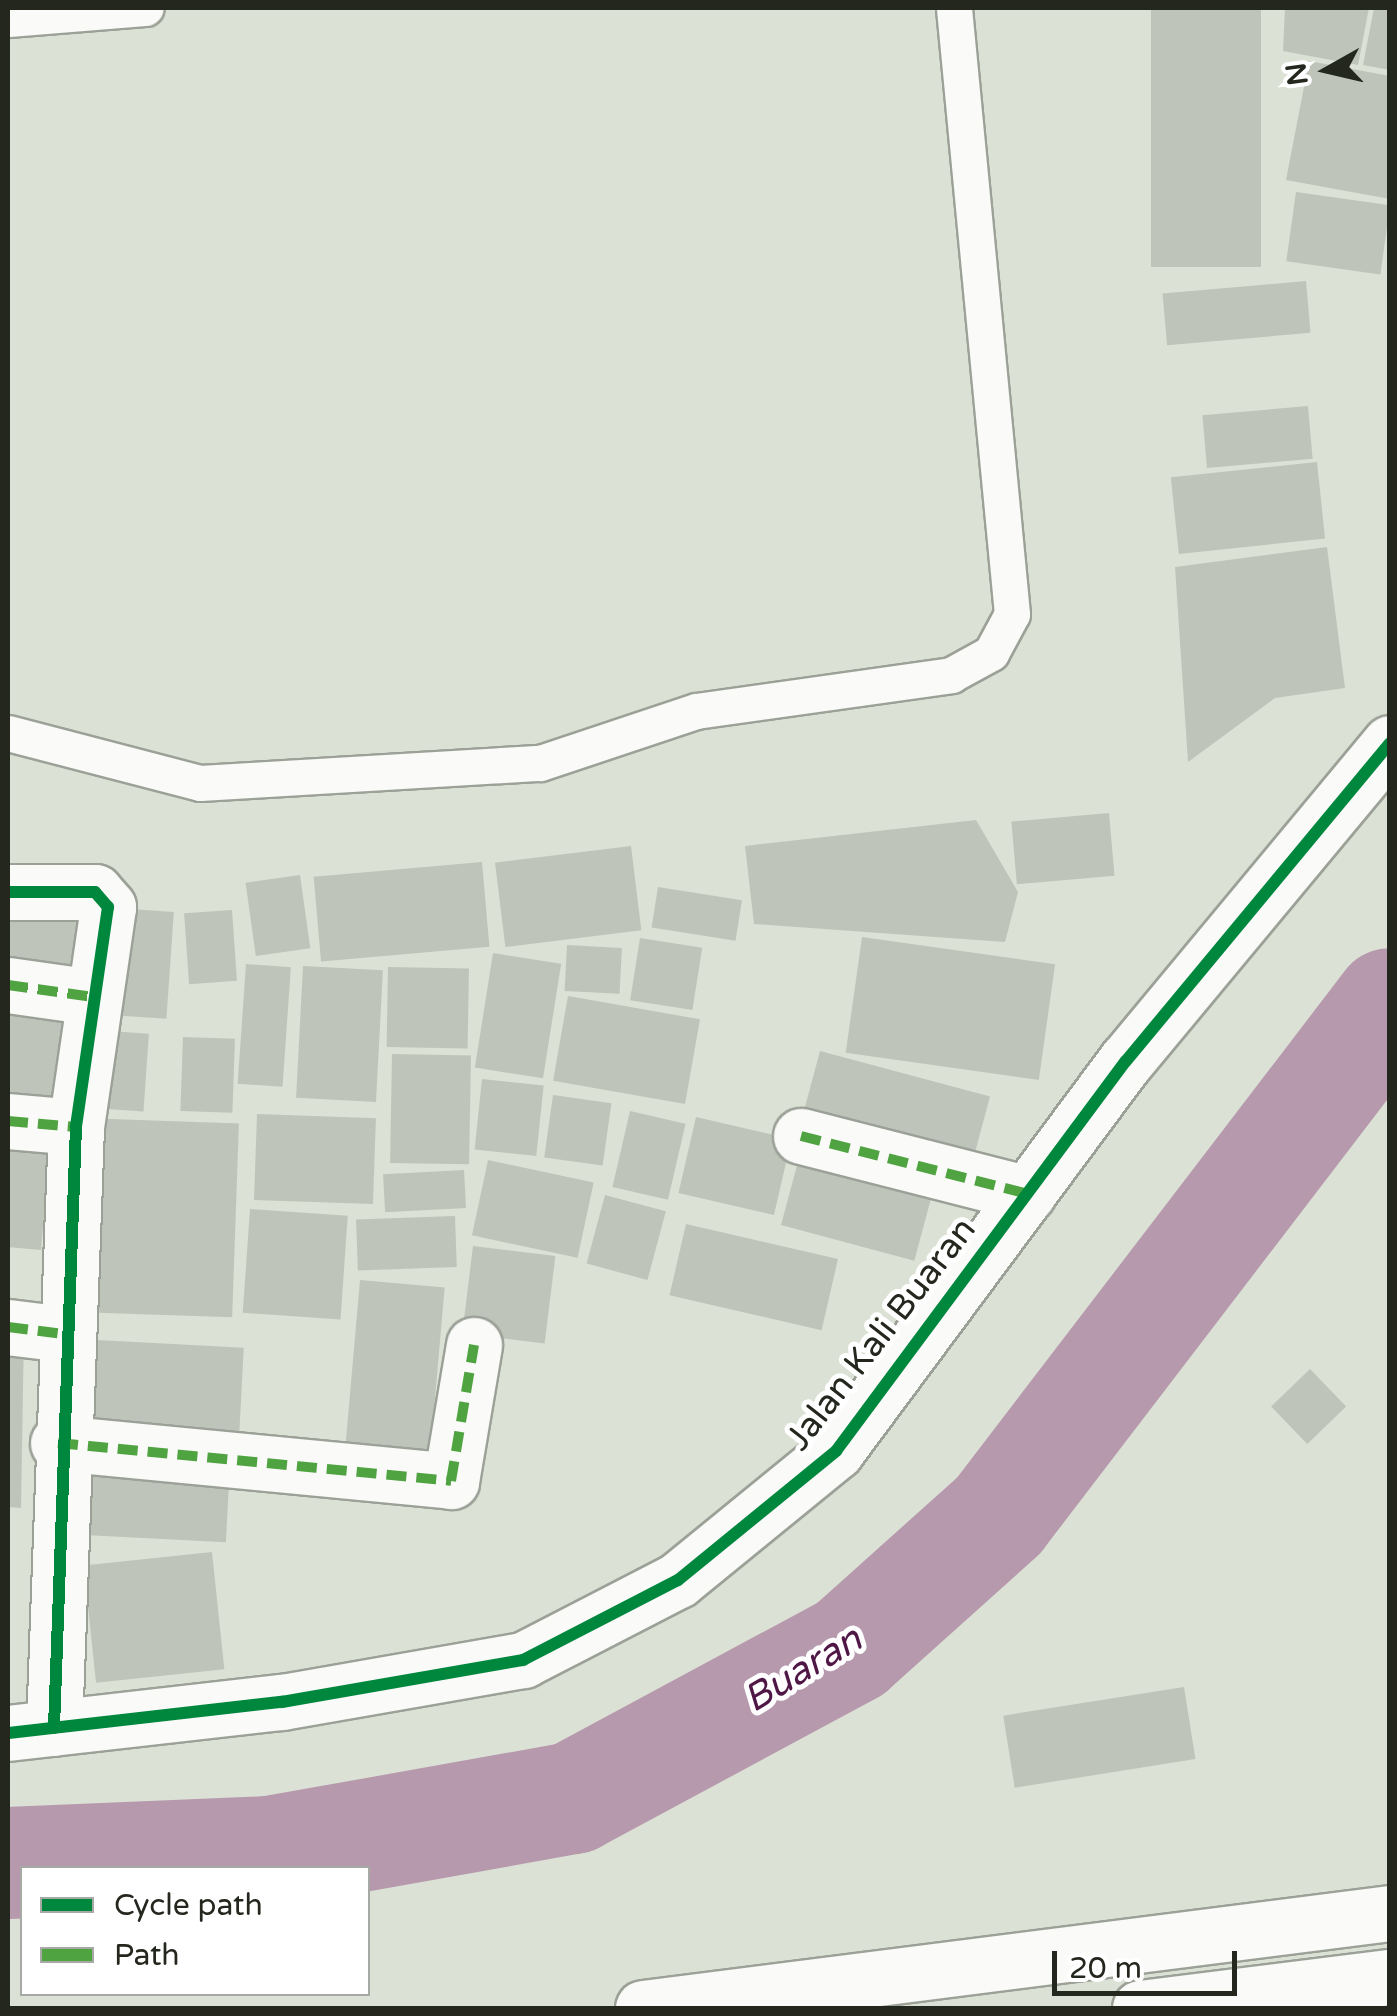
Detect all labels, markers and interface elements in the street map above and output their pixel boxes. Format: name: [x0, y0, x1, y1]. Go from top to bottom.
north arrow: [1277, 20, 1377, 120]
text: N: [1279, 61, 1316, 88]
street label: Jalan Kali Buaran: [777, 1209, 985, 1459]
water label: Buaran: [736, 1617, 870, 1723]
legend: [20, 1866, 370, 1996]
text: Cycle path: [114, 1887, 263, 1924]
scale bar: [1057, 1931, 1242, 1993]
text: Path: [114, 1937, 180, 1974]
text: 20 m: [1069, 1950, 1142, 1987]

